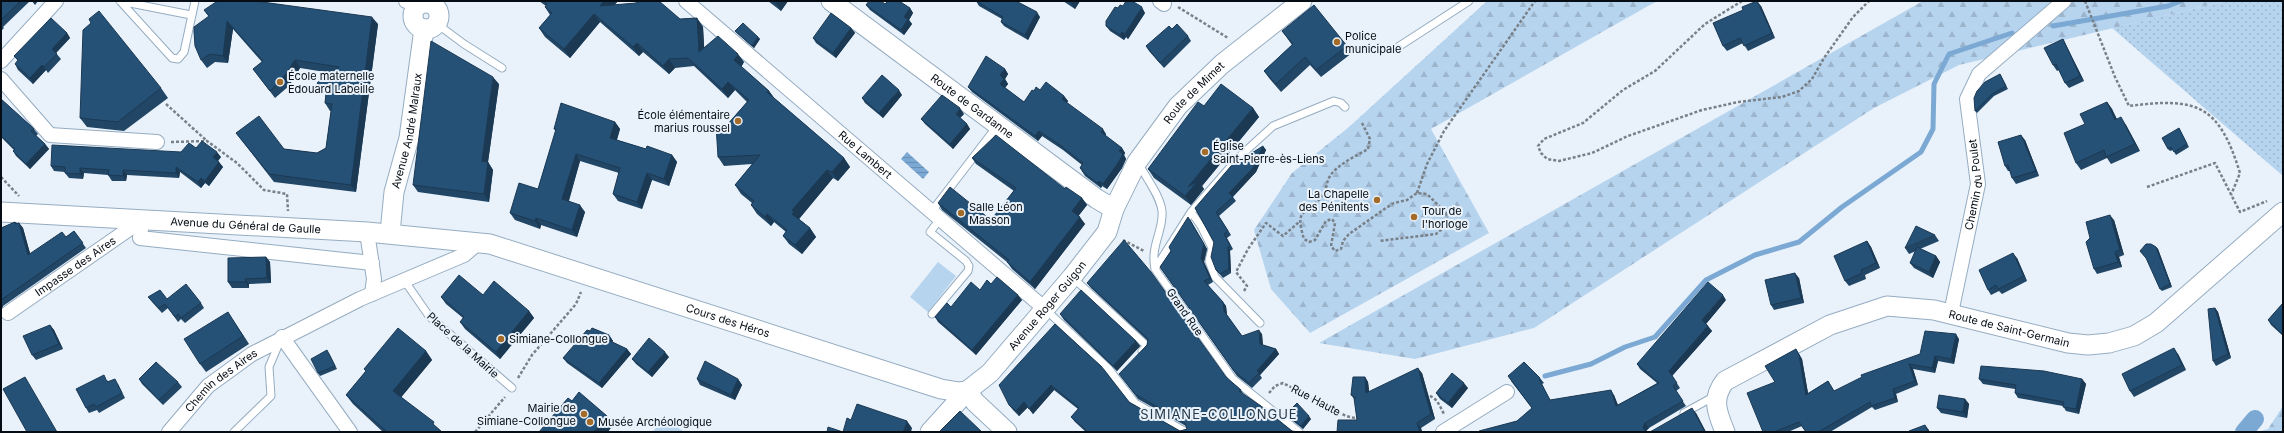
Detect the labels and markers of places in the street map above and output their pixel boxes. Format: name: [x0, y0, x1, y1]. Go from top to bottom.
place label: Police municipale: [1345, 29, 1401, 56]
marker: Police municipale: [1332, 37, 1342, 47]
place label: École maternelle Edouard Labeille: [288, 69, 374, 96]
marker: École maternelle Edouard Labeille: [275, 77, 285, 87]
place label: École élémentaire marius roussel: [637, 108, 730, 135]
marker: École élémentaire marius roussel: [733, 116, 743, 126]
place label: Église Saint-Pierre-ès-Liens: [1213, 139, 1325, 166]
marker: Église Saint-Pierre-ès-Liens: [1200, 147, 1210, 157]
place label: La Chapelle des Pénitents: [1299, 187, 1369, 214]
marker: La Chapelle des Pénitents: [1372, 195, 1382, 205]
place label: Salle Léon Masson: [969, 200, 1023, 227]
place label: Tour de l'horloge: [1422, 204, 1468, 231]
marker: Salle Léon Masson: [956, 208, 966, 218]
marker: Tour de l'horloge: [1409, 212, 1419, 222]
place label: Simiane-Collongue: [509, 332, 608, 346]
marker: Simiane-Collongue: [496, 334, 506, 344]
place label: Mairie de Simiane-Collongue: [477, 401, 576, 428]
marker: Mairie de Simiane-Collongue: [579, 409, 589, 419]
place label: Musée Archéologique: [598, 415, 712, 429]
marker: Musée Archéologique: [585, 417, 595, 427]

